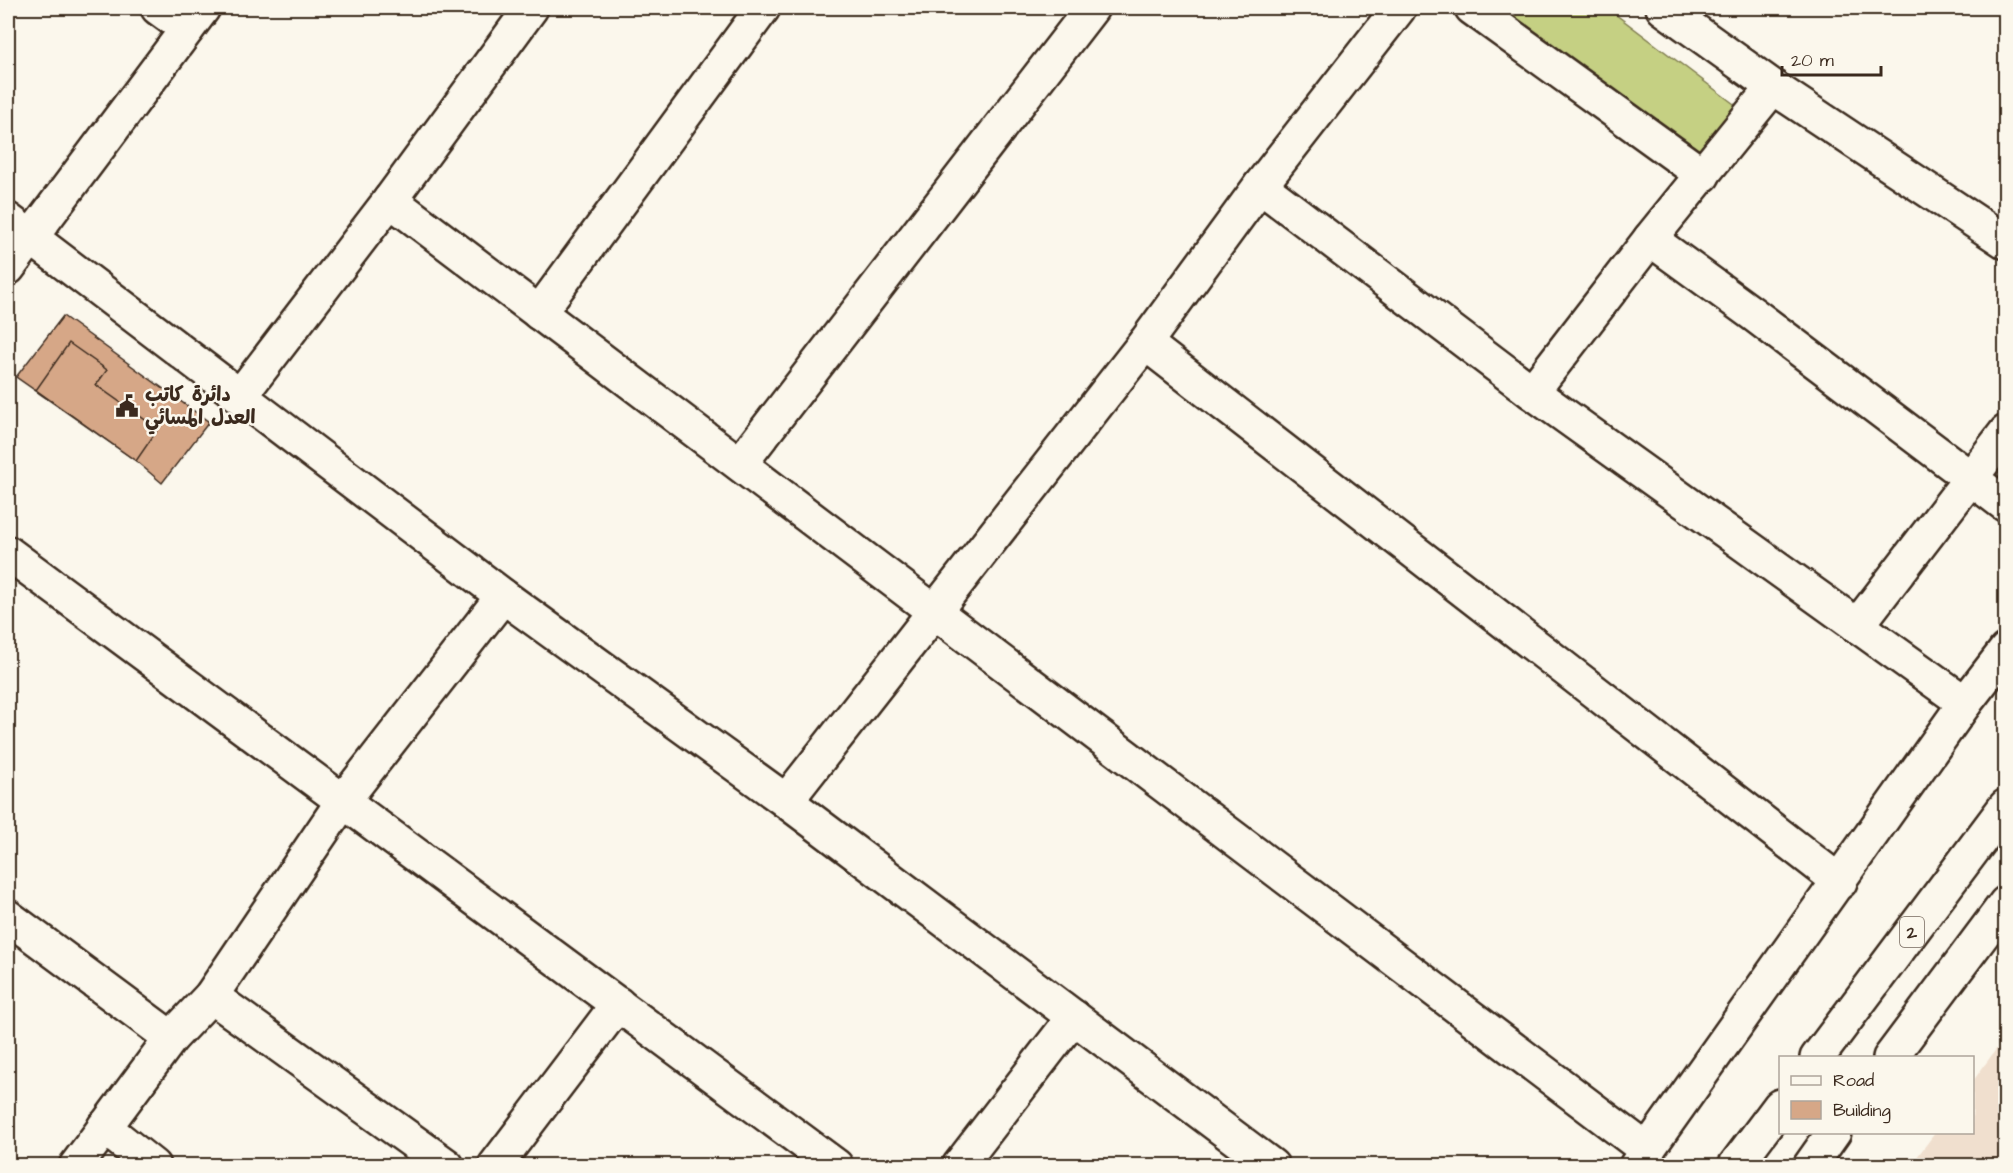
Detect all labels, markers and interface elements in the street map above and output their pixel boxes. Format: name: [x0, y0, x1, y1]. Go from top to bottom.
scale bar: [1782, 39, 1881, 77]
text: 20 m: [1791, 48, 1834, 73]
place label: دائرة كاتب العدل المسائي: [145, 381, 256, 435]
public building icon: دائرة كاتب العدل المسائي: [114, 393, 140, 419]
road number: 2: [1900, 917, 1924, 947]
legend: [1779, 1056, 1974, 1134]
text: Road: [1833, 1068, 1874, 1093]
text: Building: [1833, 1098, 1891, 1124]

